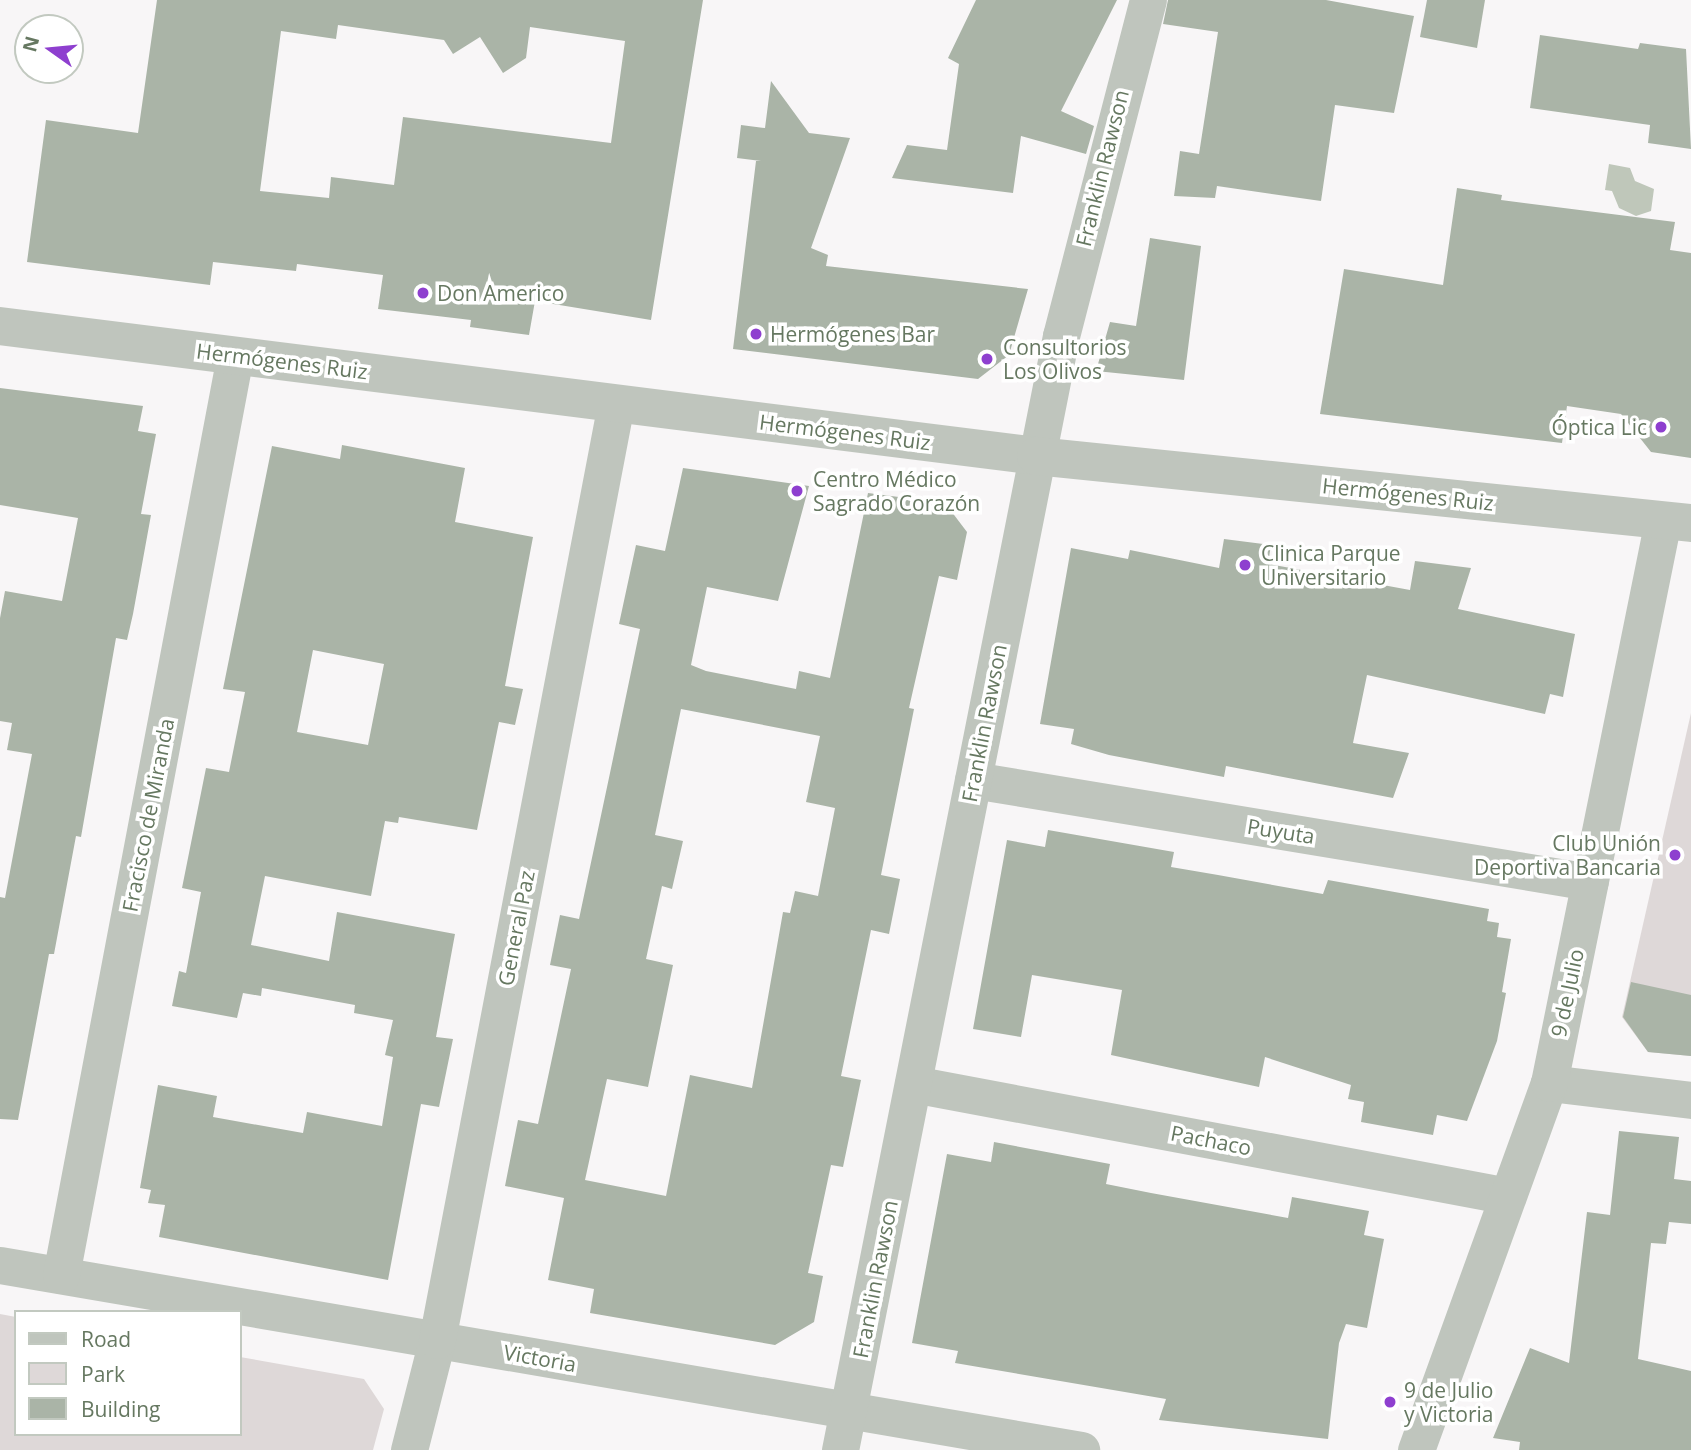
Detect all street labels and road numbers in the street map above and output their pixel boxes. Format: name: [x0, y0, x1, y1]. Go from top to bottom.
street label: Franklin Rawson: [1070, 87, 1134, 249]
street label: Hermógenes Ruiz: [195, 338, 369, 384]
street label: Hermógenes Ruiz: [758, 409, 932, 455]
street label: Hermógenes Ruiz: [1321, 472, 1495, 516]
street label: Franklin Rawson: [956, 642, 1012, 804]
street label: Fracisco de Miranda: [117, 716, 179, 914]
street label: Puyuta: [1245, 813, 1317, 849]
street label: General Paz: [492, 868, 540, 988]
street label: 9 de Julio: [1545, 947, 1589, 1039]
street label: Pachaco: [1169, 1120, 1253, 1160]
street label: Franklin Rawson: [847, 1198, 903, 1360]
street label: Victoria: [502, 1339, 578, 1377]

